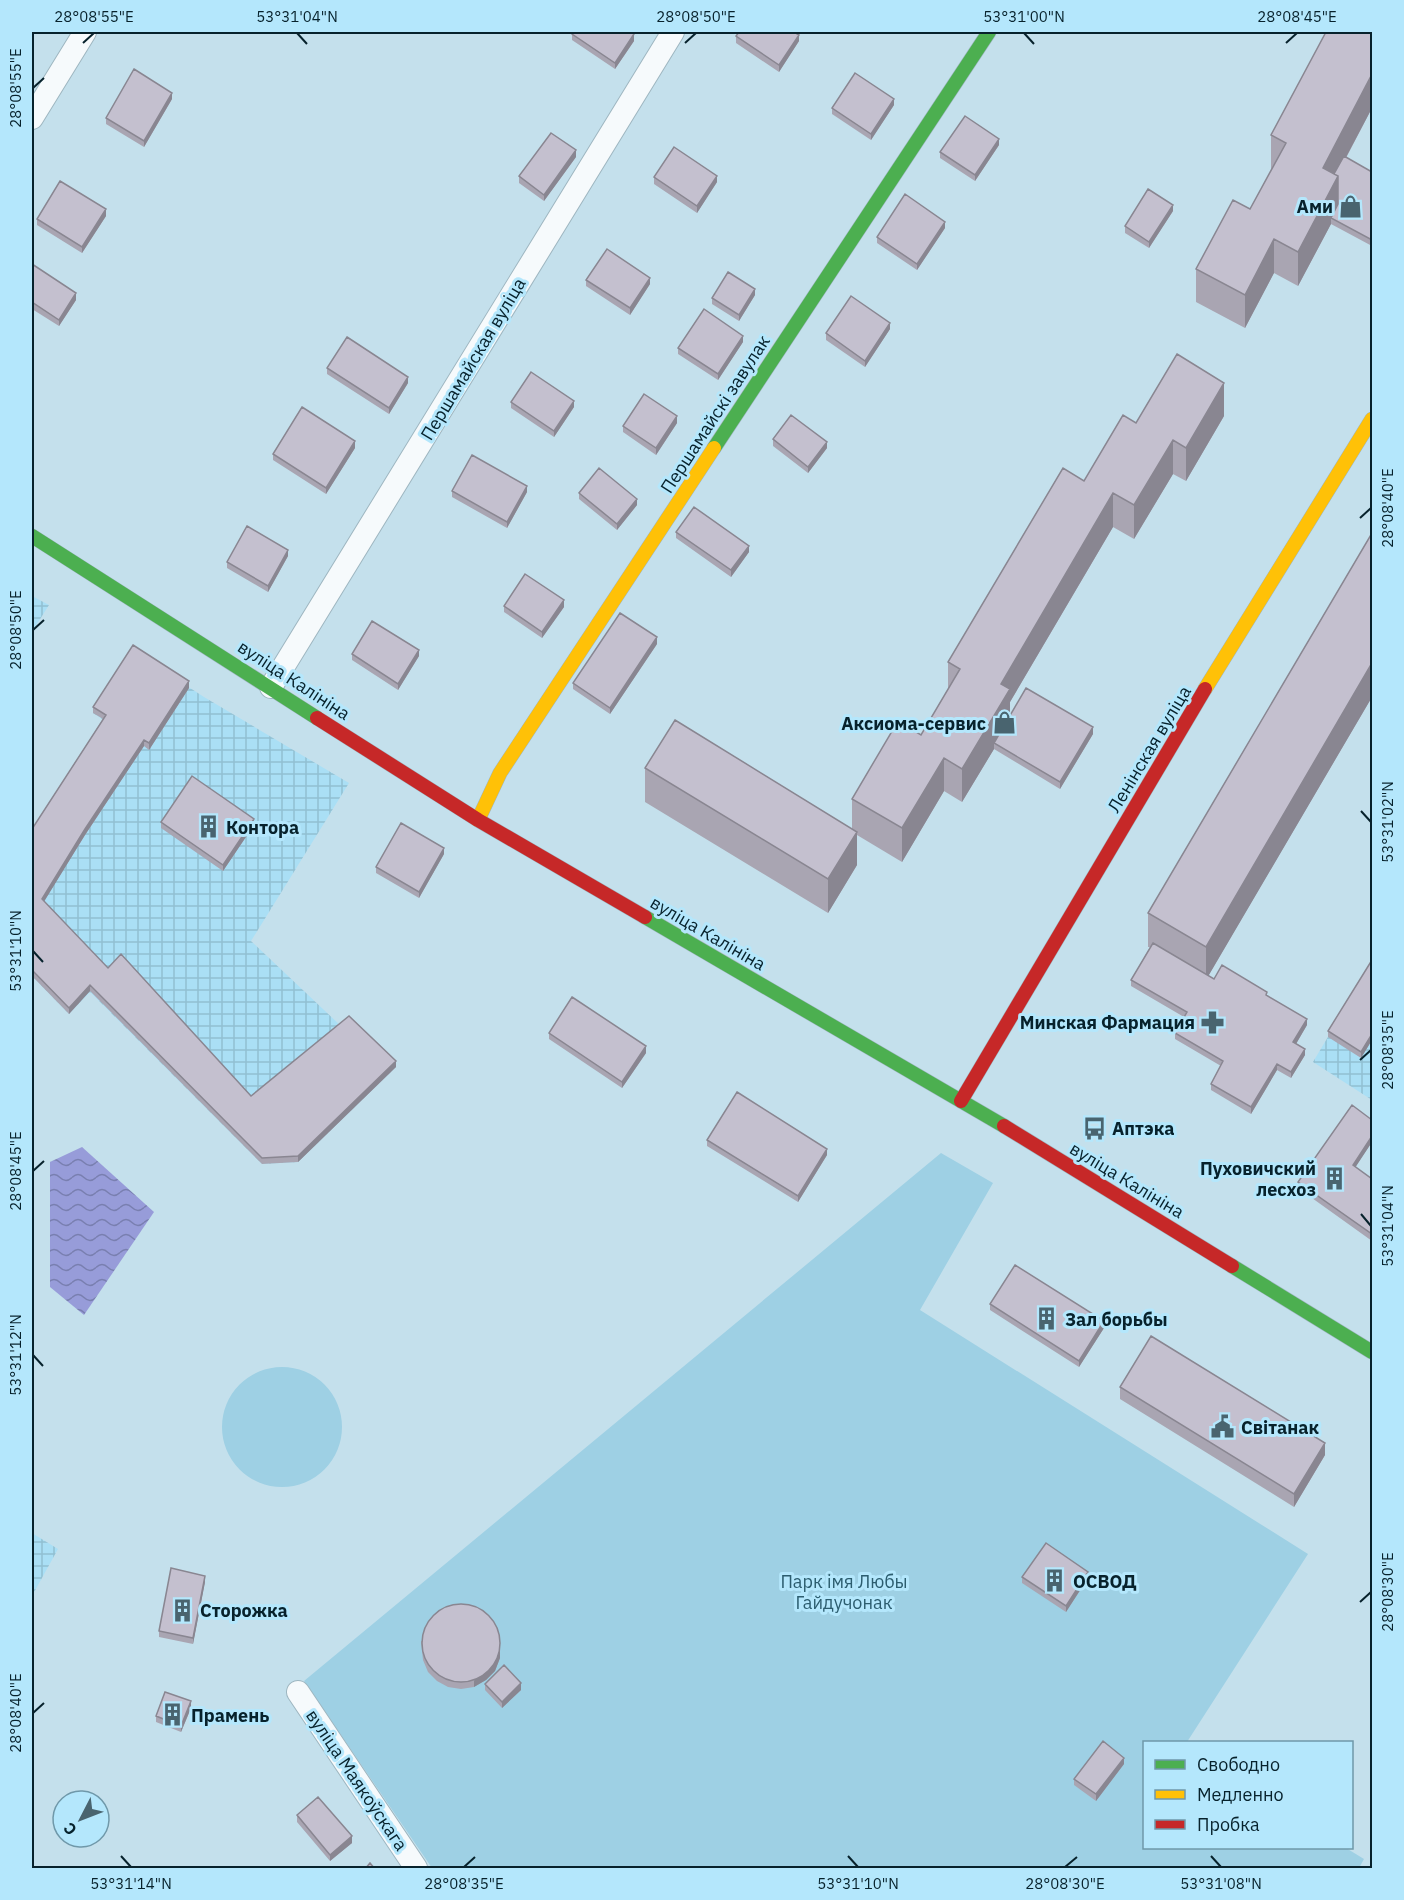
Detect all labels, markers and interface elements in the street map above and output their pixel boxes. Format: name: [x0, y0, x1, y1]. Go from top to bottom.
text: 28°08'55"E: [54, 7, 134, 26]
text: 53°31'04"N: [256, 7, 338, 26]
text: 28°08'50"E: [656, 7, 736, 26]
text: 53°31'00"N: [983, 7, 1065, 26]
text: 28°08'45"E: [1257, 7, 1337, 26]
text: 28°08'55"E: [6, 48, 25, 128]
shop icon: Ами: [1338, 193, 1364, 219]
place label: Ами: [1297, 195, 1333, 218]
street label: Першамайская вуліца: [415, 273, 531, 444]
street label: Першамайскі завулак: [655, 330, 775, 497]
text: 28°08'40"E: [1378, 468, 1397, 548]
text: 28°08'50"E: [6, 590, 25, 670]
street label: вуліца Калініна: [233, 635, 355, 725]
street label: Ленінская вуліца: [1102, 681, 1196, 817]
shop icon: Аксиома-сервис: [991, 710, 1017, 736]
place label: Аксиома-сервис: [841, 712, 986, 735]
text: 53°31'02"N: [1378, 781, 1397, 863]
building icon: Контора: [195, 814, 221, 840]
place label: Контора: [226, 816, 299, 839]
street label: вуліца Калініна: [646, 891, 770, 976]
text: 53°31'10"N: [6, 910, 25, 992]
pharmacy icon: Минская Фармация: [1200, 1009, 1226, 1035]
text: 28°08'35"E: [1378, 1010, 1397, 1090]
place label: Минская Фармация: [1020, 1011, 1195, 1034]
bus stop icon: Аптэка: [1081, 1115, 1107, 1141]
place label: Аптэка: [1112, 1117, 1174, 1140]
text: 28°08'45"E: [6, 1131, 25, 1211]
street label: вуліца Калініна: [1066, 1137, 1189, 1223]
place label: Пуховичский лесхоз: [1200, 1157, 1316, 1201]
building icon: Пуховичский лесхоз: [1321, 1165, 1347, 1191]
text: 53°31'04"N: [1378, 1185, 1397, 1267]
building icon: Зал борьбы: [1034, 1306, 1060, 1332]
place label: Зал борьбы: [1065, 1308, 1168, 1331]
text: 53°31'12"N: [6, 1314, 25, 1396]
public building icon: Світанак: [1210, 1414, 1236, 1440]
place label: Світанак: [1241, 1416, 1319, 1439]
text: 28°08'30"E: [1378, 1552, 1397, 1632]
building icon: ОСВОД: [1042, 1568, 1068, 1594]
park label: Парк імя Любы Гайдучонак: [780, 1570, 908, 1614]
place label: ОСВОД: [1073, 1570, 1137, 1593]
building icon: Сторожка: [169, 1597, 195, 1623]
place label: Сторожка: [200, 1599, 288, 1622]
text: 28°08'40"E: [6, 1673, 25, 1753]
building icon: Прамень: [160, 1702, 186, 1728]
place label: Прамень: [191, 1704, 269, 1727]
street label: вуліца Маякоўскага: [301, 1705, 413, 1855]
legend: [1143, 1741, 1353, 1849]
text: Свободно: [1197, 1753, 1280, 1776]
text: Медленно: [1197, 1783, 1284, 1806]
north arrow: [51, 1789, 111, 1849]
text: Пробка: [1197, 1813, 1260, 1836]
text: С: [59, 1818, 81, 1840]
text: 53°31'14"N: [90, 1874, 172, 1893]
text: 28°08'35"E: [424, 1874, 504, 1893]
text: 53°31'10"N: [817, 1874, 899, 1893]
text: 28°08'30"E: [1025, 1874, 1105, 1893]
text: 53°31'08"N: [1180, 1874, 1262, 1893]

